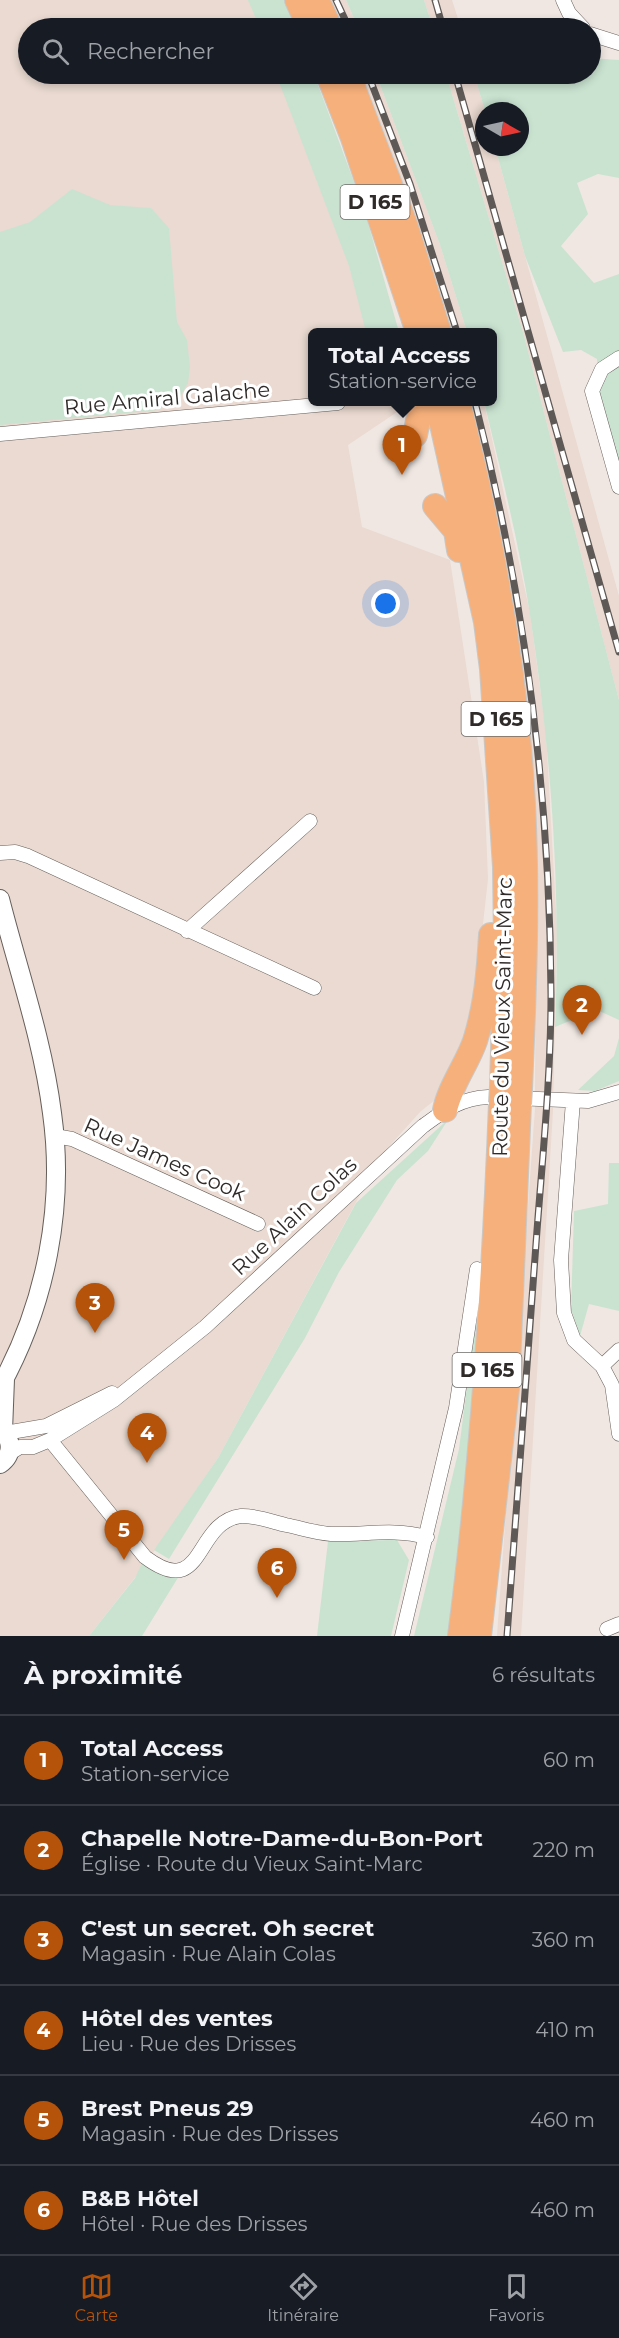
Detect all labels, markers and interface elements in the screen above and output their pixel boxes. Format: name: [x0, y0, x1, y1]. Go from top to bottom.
search box: [18, 18, 601, 84]
icon: search: [39, 35, 72, 68]
text: Rechercher: [87, 38, 214, 65]
north arrow: [475, 102, 529, 156]
road number: D 165: [340, 185, 410, 219]
popup: [308, 328, 497, 406]
text: Total Access: [328, 342, 470, 369]
text: Station-service: [328, 369, 477, 393]
street label: Rue Amiral Galache: [63, 377, 271, 419]
pin: 1: [382, 426, 422, 475]
your location: [371, 589, 400, 618]
road number: D 165: [462, 702, 530, 736]
street label: Route du Vieux Saint-Marc: [487, 877, 517, 1157]
pin: 2: [562, 986, 602, 1035]
street label: Rue James Cook: [80, 1112, 250, 1206]
street label: Rue Alain Colas: [226, 1152, 362, 1280]
pin: 3: [76, 1284, 115, 1333]
road number: D 165: [452, 1353, 522, 1387]
pin: 4: [128, 1414, 166, 1463]
pin: 5: [104, 1510, 144, 1560]
pin: 6: [258, 1548, 296, 1598]
text: À proximité: [24, 1659, 183, 1691]
text: 6 résultats: [492, 1663, 595, 1687]
text: Total Access: [81, 1735, 223, 1762]
text: 1: [40, 1748, 47, 1772]
text: 60 m: [543, 1748, 595, 1772]
text: Station-service: [81, 1762, 230, 1786]
text: Chapelle Notre-Dame-du-Bon-Port: [81, 1825, 483, 1852]
text: 2: [38, 1838, 49, 1862]
text: 220 m: [533, 1838, 595, 1862]
text: Église · Route du Vieux Saint-Marc: [81, 1852, 423, 1876]
text: C'est un secret. Oh secret: [81, 1915, 374, 1942]
text: 3: [38, 1928, 49, 1952]
text: 360 m: [532, 1928, 595, 1952]
text: Magasin · Rue Alain Colas: [81, 1942, 336, 1966]
text: Hôtel des ventes: [81, 2005, 273, 2032]
text: 4: [37, 2018, 50, 2042]
text: 410 m: [535, 2018, 595, 2042]
text: Lieu · Rue des Drisses: [81, 2032, 296, 2056]
text: Brest Pneus 29: [81, 2095, 254, 2122]
text: 5: [38, 2108, 49, 2132]
text: 460 m: [530, 2108, 595, 2132]
text: Magasin · Rue des Drisses: [81, 2122, 339, 2146]
text: B&B Hôtel: [81, 2185, 199, 2212]
text: 6: [37, 2198, 50, 2222]
text: 460 m: [530, 2198, 595, 2222]
text: Hôtel · Rue des Drisses: [81, 2212, 308, 2236]
tab: Carte: [75, 2270, 118, 2325]
tab: Itinéraire: [267, 2270, 339, 2325]
tab: Favoris: [488, 2270, 544, 2325]

